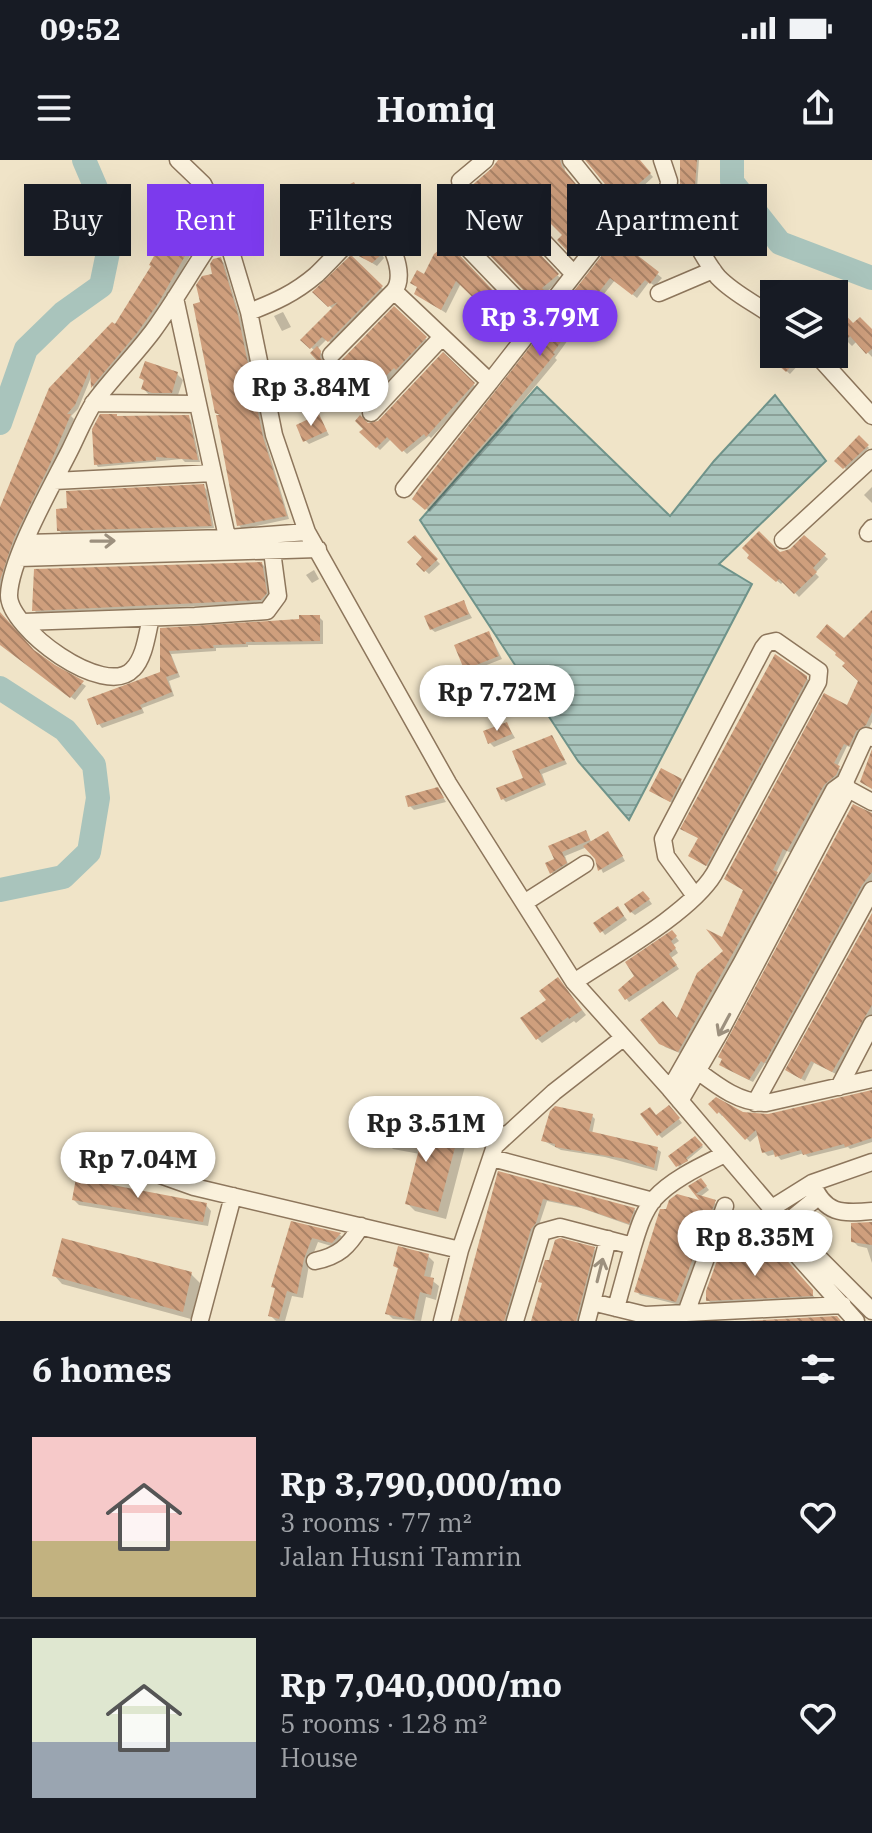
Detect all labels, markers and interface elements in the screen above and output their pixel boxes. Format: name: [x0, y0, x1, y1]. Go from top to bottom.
text: 09:52: [40, 9, 121, 48]
text: Homiq: [376, 85, 496, 132]
icon: menu: [32, 86, 76, 130]
icon: share: [796, 86, 840, 130]
chip: Buy: [24, 184, 131, 256]
chip: Rent: [147, 184, 264, 256]
chip: Filters: [280, 184, 421, 256]
chip: New: [437, 184, 551, 256]
chip: Apartment: [567, 184, 767, 256]
map controls: [760, 280, 848, 368]
button: layers: [760, 280, 848, 368]
pin: Rp 3.79M: [457, 290, 623, 358]
text: Rp 3.79M: [480, 299, 600, 333]
pin: Rp 3.84M: [228, 360, 394, 428]
text: Rp 3.84M: [251, 369, 371, 403]
one-way arrow: [89, 534, 116, 549]
pin: Rp 7.72M: [414, 665, 580, 733]
text: Rp 7.72M: [437, 674, 557, 708]
one-way arrow: [715, 1012, 731, 1036]
pin: Rp 3.51M: [343, 1096, 509, 1164]
text: Rp 3.51M: [366, 1105, 486, 1139]
pin: Rp 7.04M: [55, 1132, 221, 1200]
text: Rp 7.04M: [78, 1141, 198, 1175]
pin: Rp 8.35M: [672, 1210, 838, 1278]
text: Rp 8.35M: [695, 1219, 815, 1253]
one-way arrow: [594, 1258, 609, 1284]
text: 6 homes: [32, 1347, 172, 1391]
icon: filters: [796, 1347, 840, 1391]
text: Rp 3,790,000/mo: [280, 1461, 562, 1505]
icon: home: [96, 1469, 192, 1565]
icon: heart: [796, 1495, 840, 1539]
text: 3 rooms · 77 m²: [280, 1505, 472, 1539]
text: Jalan Husni Tamrin: [280, 1539, 522, 1573]
text: Rp 7,040,000/mo: [280, 1662, 562, 1706]
icon: home: [96, 1670, 192, 1766]
icon: heart: [796, 1696, 840, 1740]
text: 5 rooms · 128 m²: [280, 1706, 487, 1740]
text: House: [280, 1740, 358, 1774]

